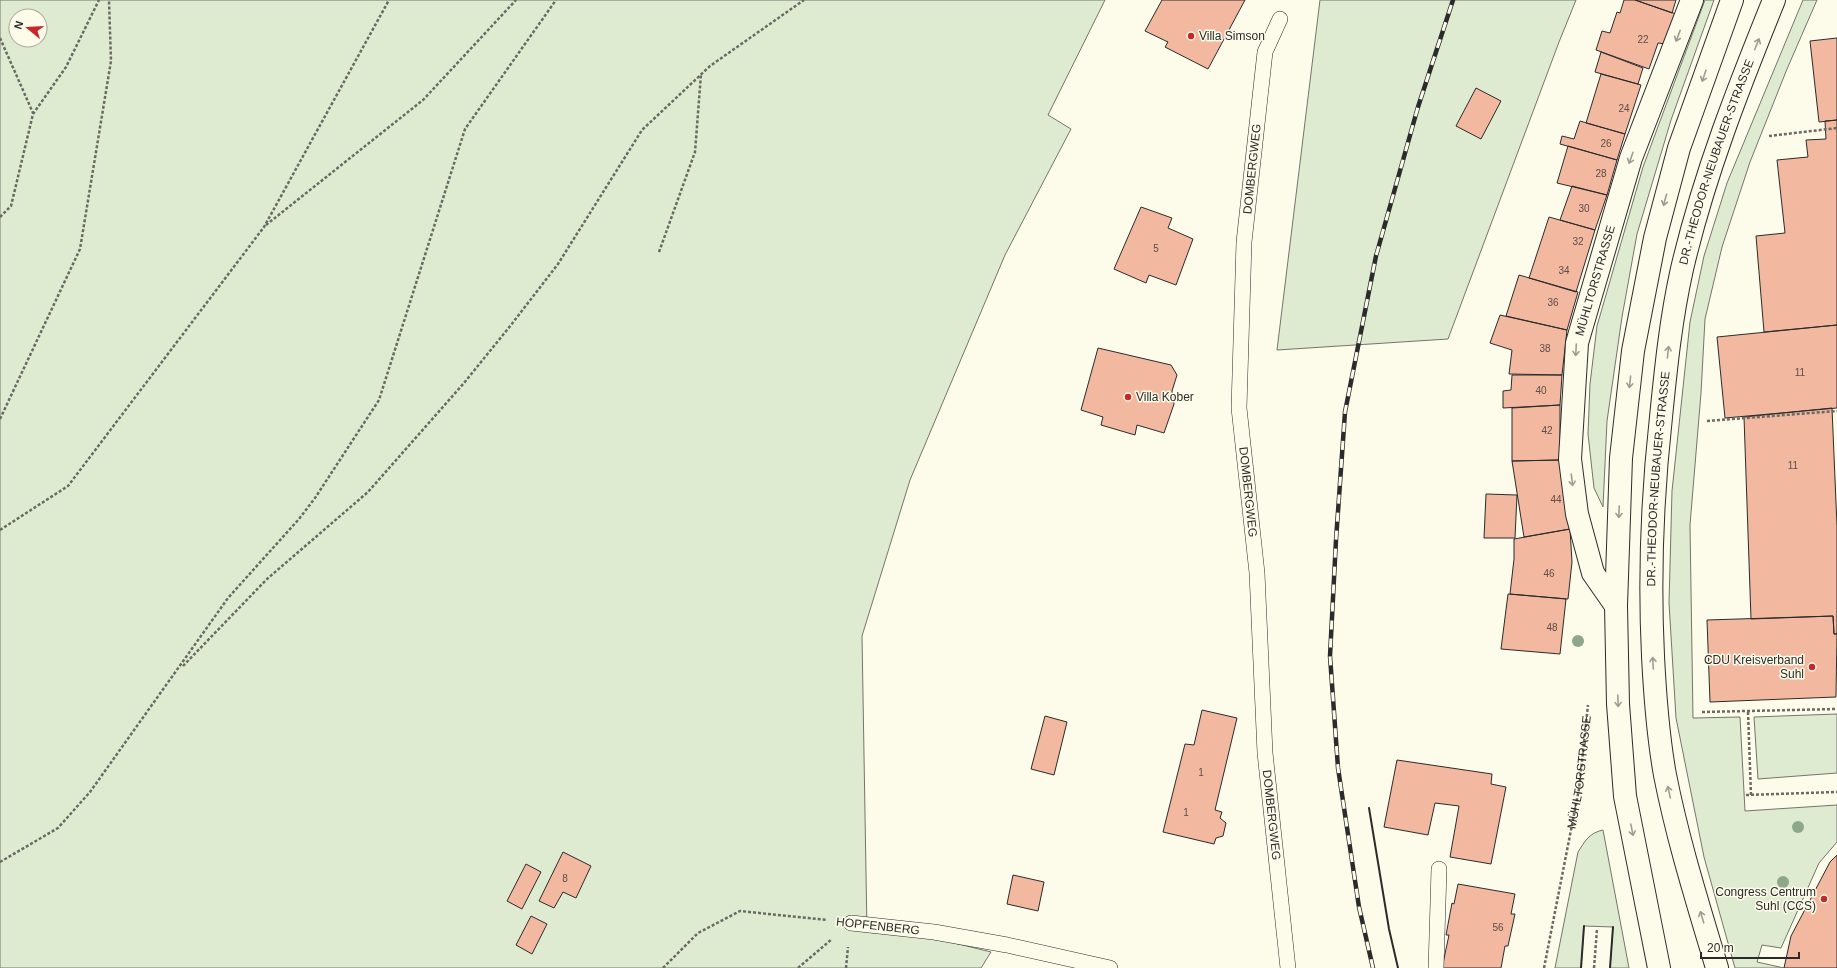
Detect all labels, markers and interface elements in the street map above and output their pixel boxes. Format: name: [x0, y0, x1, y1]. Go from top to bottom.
north arrow: [8, 8, 48, 48]
text: N: [12, 19, 25, 31]
place label: Villa Simson: [1199, 29, 1265, 43]
one-way arrow: [1673, 30, 1681, 42]
marker: Villa Simson: [1186, 31, 1196, 41]
house number: 22: [1637, 34, 1649, 45]
one-way arrow: [1753, 38, 1761, 50]
street label: DR.-THEODOR-NEUBAUER-STRASSE: [1676, 57, 1757, 266]
one-way arrow: [1700, 70, 1708, 82]
house number: 24: [1618, 103, 1630, 114]
street label: DOMBERGWEG: [1240, 123, 1264, 215]
house number: 26: [1600, 138, 1612, 149]
one-way arrow: [1627, 151, 1635, 163]
house number: 28: [1595, 168, 1607, 179]
one-way arrow: [1661, 193, 1668, 206]
house number: 30: [1578, 203, 1590, 214]
street label: MÜHLTORSTRASSE: [1572, 224, 1618, 337]
house number: 32: [1572, 236, 1584, 247]
house number: 5: [1153, 243, 1159, 254]
house number: 34: [1558, 265, 1570, 276]
house number: 36: [1547, 297, 1559, 308]
house number: 38: [1539, 343, 1551, 354]
one-way arrow: [1573, 343, 1580, 356]
one-way arrow: [1664, 346, 1671, 359]
house number: 11: [1795, 367, 1806, 378]
street label: DR.-THEODOR-NEUBAUER-STRASSE: [1644, 371, 1673, 586]
one-way arrow: [1626, 375, 1634, 388]
house number: 40: [1535, 385, 1547, 396]
place label: Villa Kober: [1136, 390, 1194, 404]
marker: Villa Kober: [1123, 392, 1133, 402]
house number: 42: [1541, 425, 1553, 436]
street label: DOMBERGWEG: [1236, 446, 1260, 538]
house number: 11: [1788, 460, 1799, 471]
one-way arrow: [1569, 473, 1576, 486]
house number: 44: [1550, 494, 1562, 505]
one-way arrow: [1616, 505, 1623, 518]
house number: 46: [1543, 568, 1555, 579]
house number: 48: [1546, 622, 1558, 633]
place label: CDU Kreisverband Suhl: [1704, 653, 1804, 681]
one-way arrow: [1650, 657, 1657, 670]
marker: CDU Kreisverband Suhl: [1807, 662, 1817, 672]
one-way arrow: [1614, 694, 1622, 707]
street label: MÜHLTORSTRASSE: [1564, 715, 1594, 830]
house number: 1: [1198, 767, 1204, 778]
street label: DOMBERGWEG: [1260, 769, 1283, 861]
one-way arrow: [1665, 785, 1672, 798]
house number: 1: [1183, 807, 1189, 818]
one-way arrow: [1628, 823, 1636, 836]
house number: 8: [562, 873, 568, 884]
place label: Congress Centrum Suhl (CCS): [1715, 885, 1816, 913]
marker: Congress Centrum Suhl (CCS): [1819, 894, 1829, 904]
one-way arrow: [1698, 911, 1705, 924]
street label: HOPFENBERG: [835, 915, 921, 937]
house number: 56: [1492, 922, 1504, 933]
scale bar: [1701, 934, 1799, 960]
text: 20 m: [1707, 941, 1734, 955]

